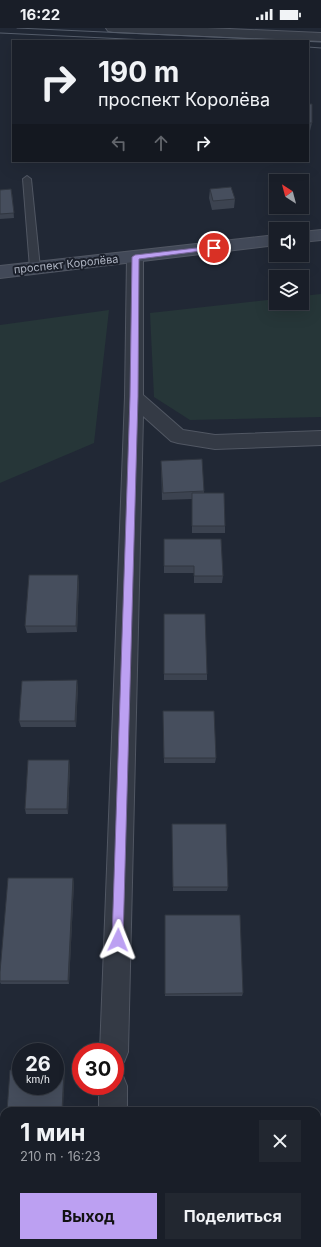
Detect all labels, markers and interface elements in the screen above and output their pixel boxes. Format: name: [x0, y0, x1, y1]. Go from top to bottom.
text: 16:22: [20, 5, 60, 24]
text: 190 m: [98, 55, 179, 89]
icon: right: [32, 56, 84, 108]
text: проспект Королёва: [98, 89, 270, 110]
icon: left: [108, 132, 130, 154]
icon: ahead: [150, 132, 172, 154]
icon: right: [192, 132, 214, 154]
north arrow: [269, 174, 309, 214]
map controls: [269, 174, 309, 310]
button: sound: [269, 222, 309, 262]
pin: [197, 231, 231, 265]
icon: arrive: [203, 237, 225, 259]
street label: проспект Королёва: [13, 252, 119, 276]
button: layers: [269, 270, 309, 310]
position arrow: [97, 919, 139, 961]
speed limit sign: 30: [72, 1043, 124, 1095]
text: 26: [25, 1052, 51, 1076]
text: km/h: [26, 1073, 50, 1085]
text: 1 мин: [20, 1118, 85, 1147]
button: close: [259, 1120, 301, 1162]
text: 210 m · 16:23: [20, 1148, 101, 1164]
button: Выход: [20, 1193, 157, 1239]
button: Поделиться: [165, 1193, 301, 1239]

